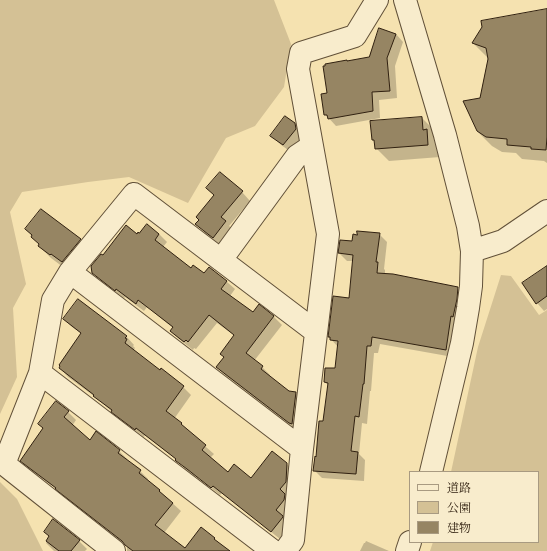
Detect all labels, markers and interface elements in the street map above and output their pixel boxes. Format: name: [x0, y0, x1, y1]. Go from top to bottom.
legend: [409, 471, 539, 543]
text: 道路: [447, 481, 471, 497]
text: 公園: [447, 501, 471, 517]
text: 建物: [447, 521, 471, 537]

